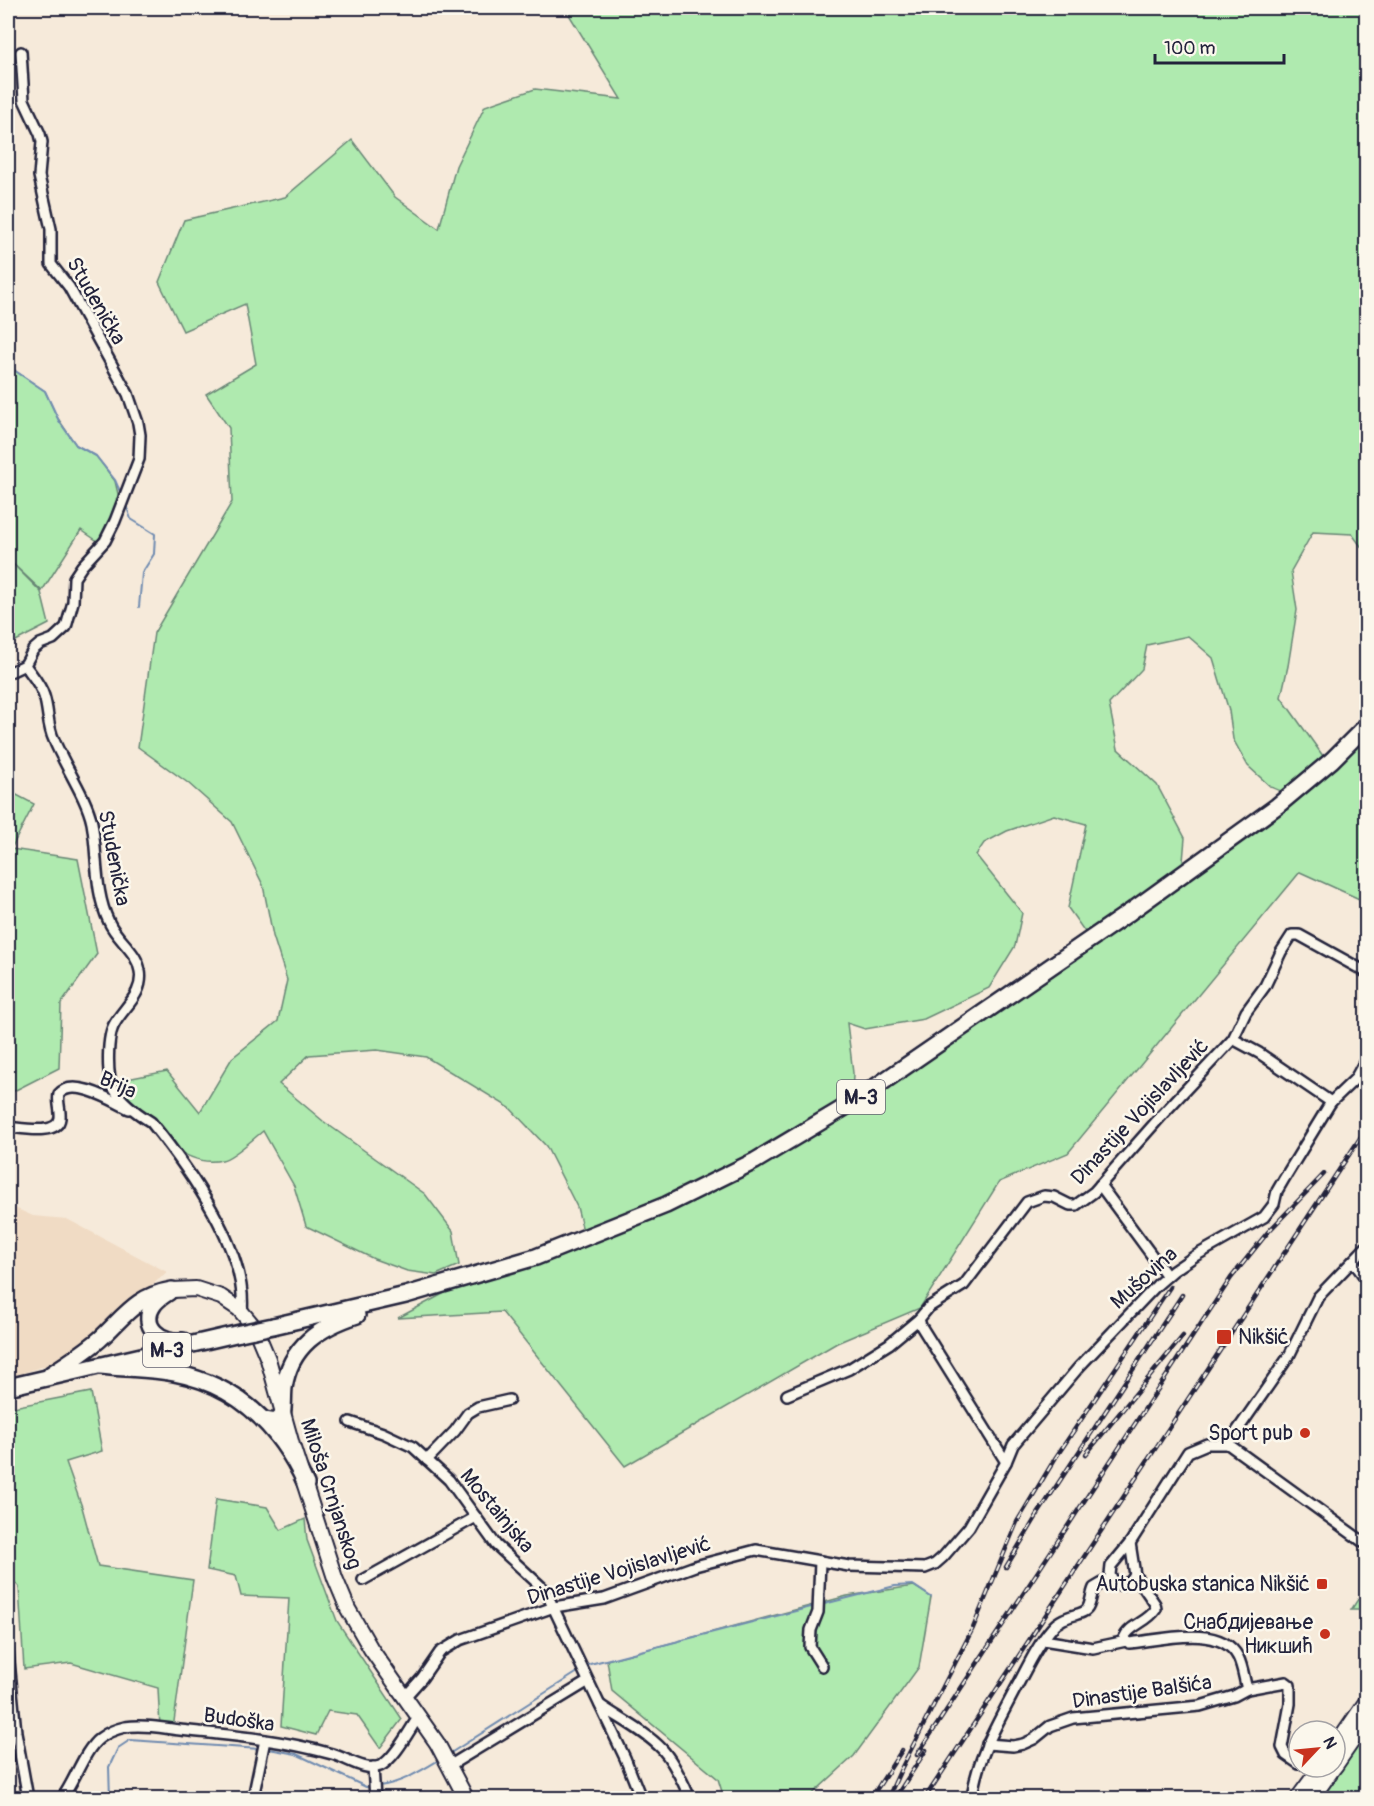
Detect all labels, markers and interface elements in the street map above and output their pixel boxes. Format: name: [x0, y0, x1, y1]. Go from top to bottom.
scale bar: [1155, 27, 1284, 65]
text: 100 m: [1164, 37, 1216, 60]
street label: Studenička: [60, 252, 132, 350]
street label: Studenička: [92, 808, 136, 908]
street label: Dinastije Vojislavljević: [1065, 1033, 1215, 1191]
street label: Brija: [95, 1065, 141, 1105]
road number: M-3: [837, 1080, 885, 1114]
street label: Mušovina: [1105, 1241, 1183, 1315]
place label: Nikšić: [1238, 1324, 1289, 1351]
marker: Nikšić: [1215, 1328, 1233, 1346]
road number: M-3: [143, 1333, 191, 1367]
street label: Miloša Crnjanskog: [294, 1415, 368, 1573]
place label: Sport pub: [1208, 1420, 1293, 1447]
marker: Sport pub: [1298, 1426, 1312, 1440]
street label: Mostainjska: [454, 1463, 540, 1559]
street label: Dinastije Vojislavljević: [524, 1530, 714, 1612]
place label: Autobuska stanica Nikšić: [1095, 1571, 1310, 1598]
marker: Autobuska stanica Nikšić: [1315, 1577, 1329, 1591]
place label: Снабдијевање Никшић: [1183, 1609, 1314, 1660]
marker: Снабдијевање Никшић: [1318, 1627, 1332, 1641]
street label: Dinastije Balšića: [1071, 1669, 1213, 1715]
street label: Budoška: [202, 1702, 276, 1738]
north arrow: [1287, 1719, 1347, 1779]
text: N: [1318, 1734, 1341, 1752]

